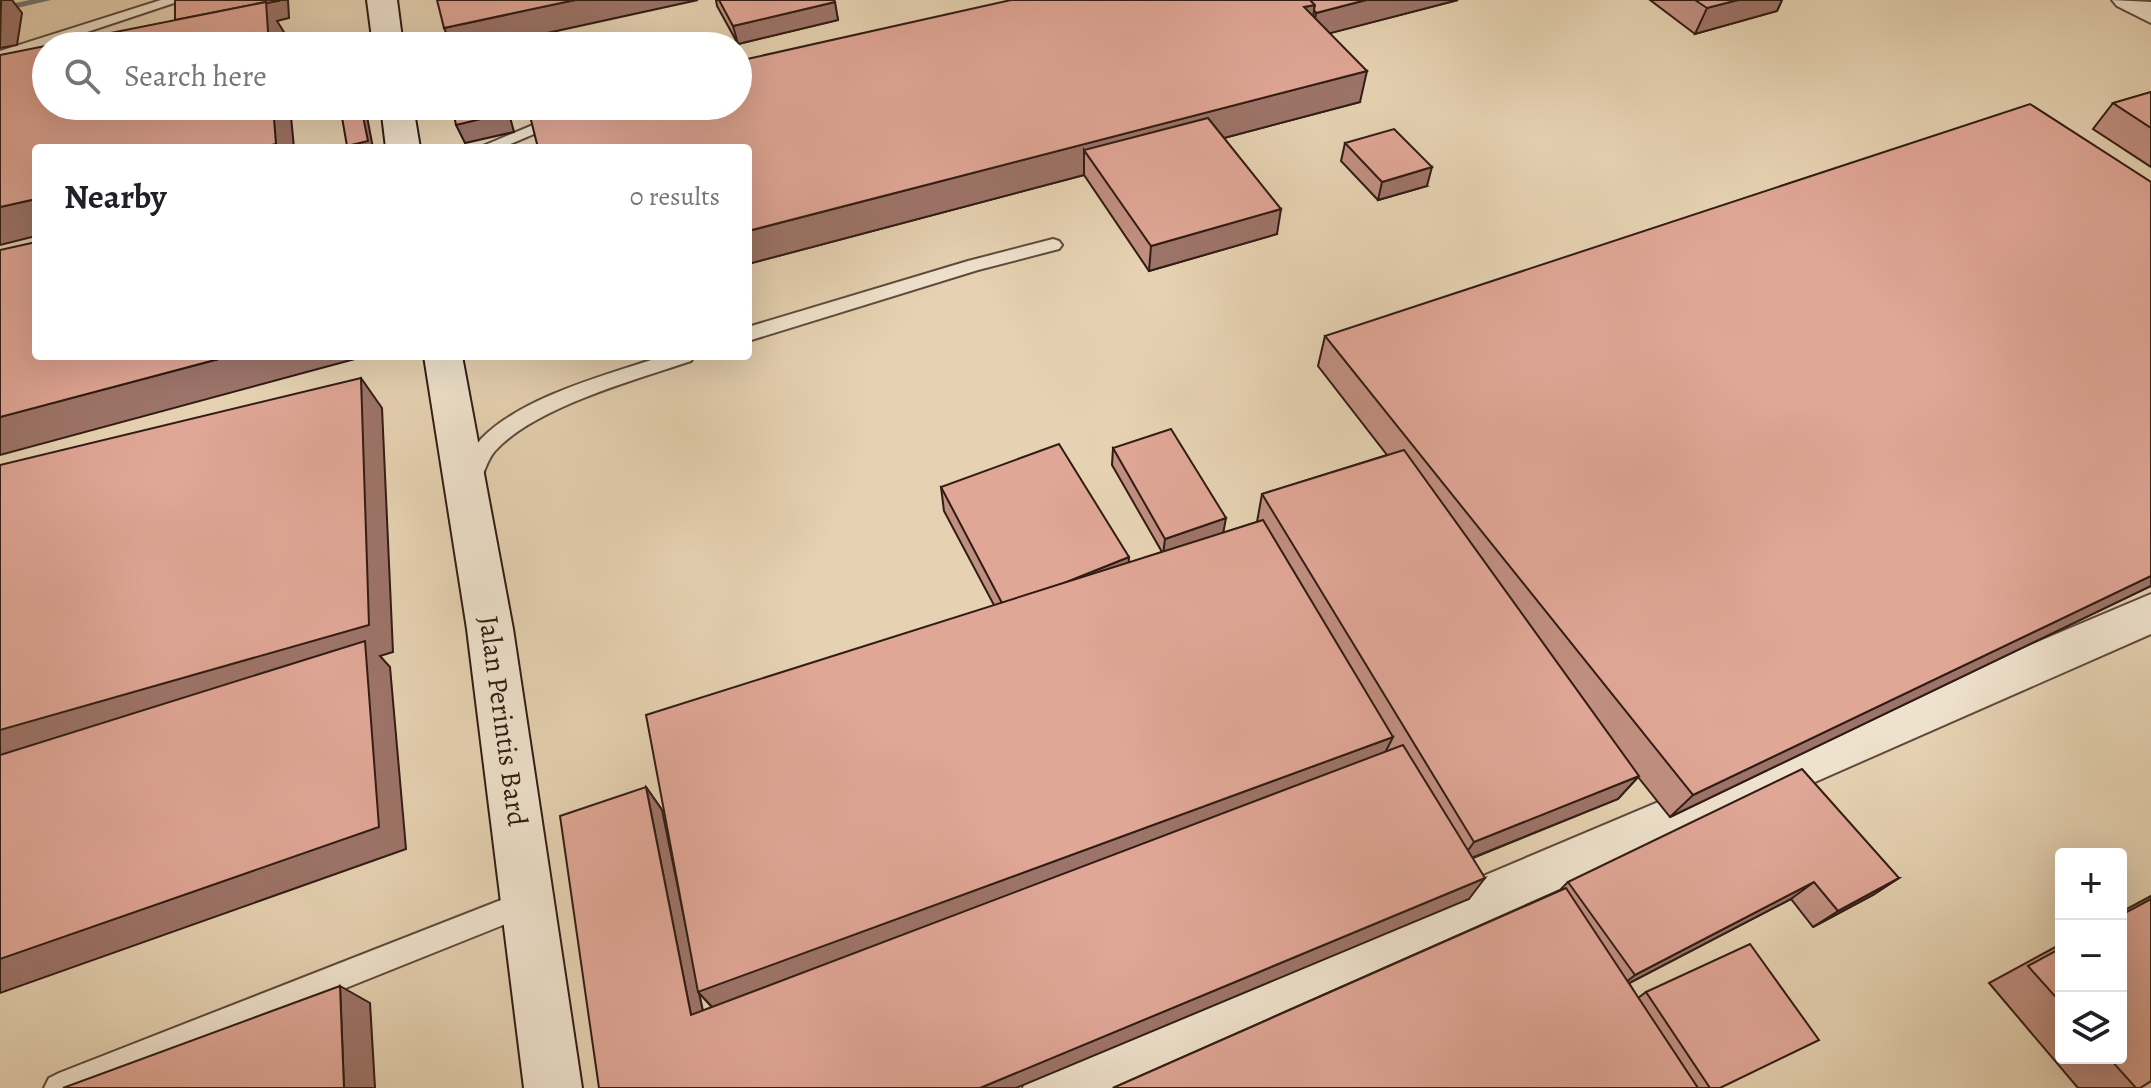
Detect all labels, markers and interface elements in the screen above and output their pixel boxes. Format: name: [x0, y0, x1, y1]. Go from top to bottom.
search box: [32, 32, 752, 120]
icon: search: [60, 54, 104, 98]
text: Search here: [124, 56, 267, 96]
text: Nearby: [64, 173, 167, 220]
text: 0 results: [630, 179, 720, 214]
street label: Jalan Perintis Bard: [469, 613, 537, 830]
map controls: [2055, 848, 2127, 1064]
button: +: [2055, 848, 2127, 920]
button: −: [2055, 920, 2127, 992]
button: layers: [2055, 992, 2127, 1064]

